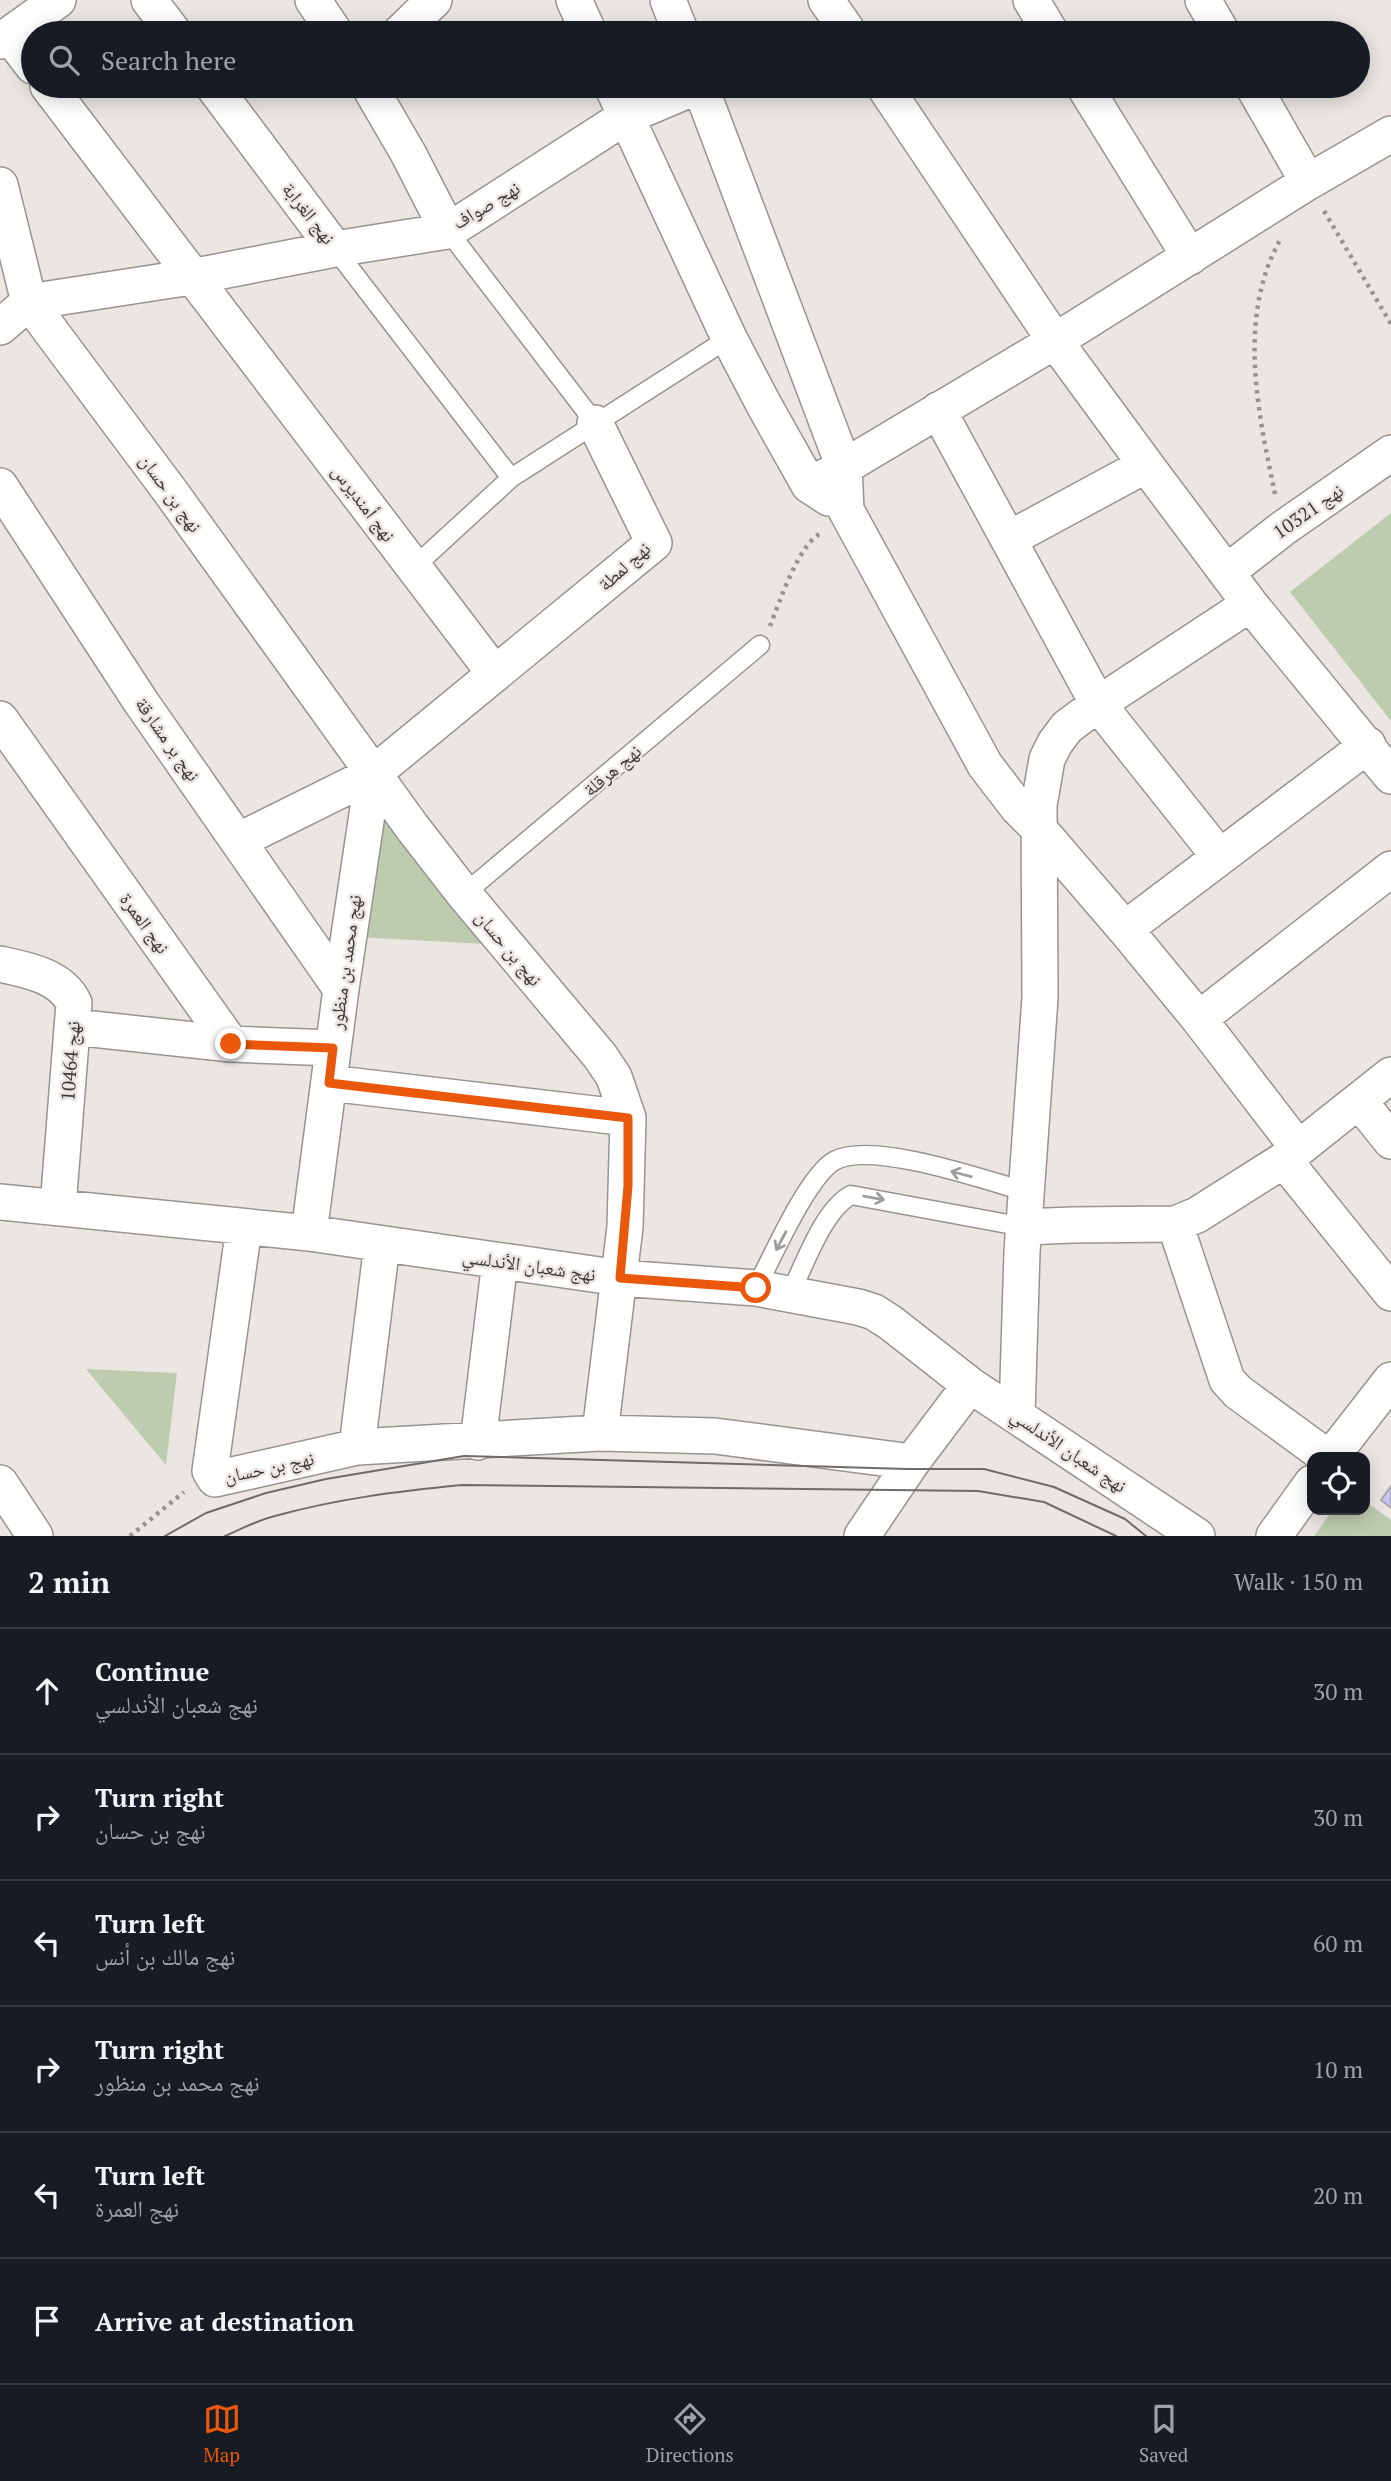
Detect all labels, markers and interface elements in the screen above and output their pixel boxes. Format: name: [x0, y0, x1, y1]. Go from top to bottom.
search box: [21, 21, 1370, 98]
icon: search: [45, 41, 83, 79]
text: Search here: [101, 43, 236, 77]
street label: نهج صواف: [448, 175, 524, 235]
street label: نهج الغرابة: [277, 177, 341, 249]
street label: نهج بن حسان: [134, 448, 208, 538]
street label: نهج أمنديرس: [326, 459, 402, 547]
street label: نهج 10321: [1268, 477, 1348, 545]
street label: نهج لمطة: [592, 536, 656, 596]
street label: نهج بر مشارقة: [129, 692, 207, 786]
street label: نهج هرقلة: [577, 738, 647, 802]
street label: نهج العمرة: [114, 887, 176, 959]
street label: نهج محمد بن منظور: [323, 893, 367, 1032]
street label: نهج بن حسان: [470, 905, 548, 991]
street label: نهج 10464: [54, 1020, 86, 1102]
route end: [215, 1028, 246, 1059]
one-way arrow: [950, 1167, 973, 1180]
one-way arrow: [863, 1192, 885, 1205]
one-way arrow: [774, 1231, 788, 1251]
street label: نهج شعبان الأندلسي: [460, 1243, 597, 1290]
route start: [740, 1272, 771, 1303]
street label: نهج شعبان الأندلسي: [1004, 1402, 1132, 1501]
street label: نهج بن حسان: [222, 1445, 316, 1489]
map controls: [1307, 1452, 1370, 1515]
button: locate: [1307, 1452, 1370, 1515]
text: 2 min: [28, 1562, 110, 1602]
text: Walk · 150 m: [1234, 1566, 1363, 1597]
text: Continue: [95, 1654, 209, 1688]
icon: ahead: [28, 1672, 66, 1710]
text: 30 m: [1313, 1676, 1363, 1707]
text: نهج شعبان الأندلسي: [95, 1689, 258, 1720]
text: Turn right: [95, 1780, 224, 1814]
icon: right: [28, 1798, 66, 1836]
text: 30 m: [1313, 1802, 1363, 1833]
text: نهج بن حسان: [95, 1815, 206, 1846]
text: Turn left: [95, 1906, 205, 1940]
icon: left: [28, 1924, 66, 1962]
text: 60 m: [1313, 1928, 1363, 1959]
text: نهج مالك بن أنس: [95, 1941, 235, 1972]
text: Turn right: [95, 2032, 224, 2066]
icon: right: [28, 2050, 66, 2088]
text: 10 m: [1313, 2054, 1363, 2085]
text: نهج محمد بن منظور: [95, 2067, 259, 2098]
text: Turn left: [95, 2158, 205, 2192]
icon: left: [28, 2176, 66, 2214]
text: 20 m: [1313, 2180, 1363, 2211]
text: نهج العمرة: [95, 2193, 179, 2224]
icon: arrive: [28, 2302, 66, 2340]
text: Arrive at destination: [95, 2304, 354, 2338]
tab: Map: [203, 2400, 241, 2467]
tab: Directions: [646, 2400, 734, 2467]
tab: Saved: [1139, 2400, 1188, 2467]

